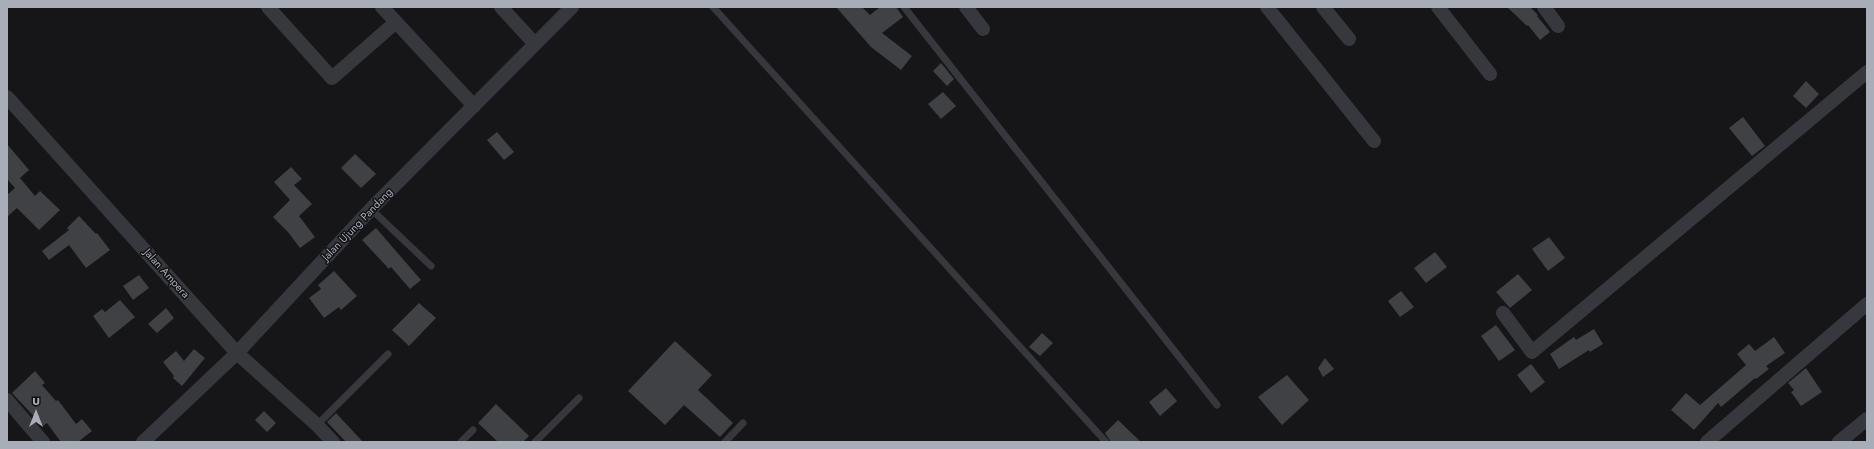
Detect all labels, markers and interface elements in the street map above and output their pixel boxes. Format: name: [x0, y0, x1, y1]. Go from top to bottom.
street label: Jalan Ujung Pandang: [320, 186, 396, 264]
street label: Jalan Ampera: [140, 247, 192, 301]
north arrow: [16, 393, 56, 433]
text: U: [32, 393, 40, 409]

